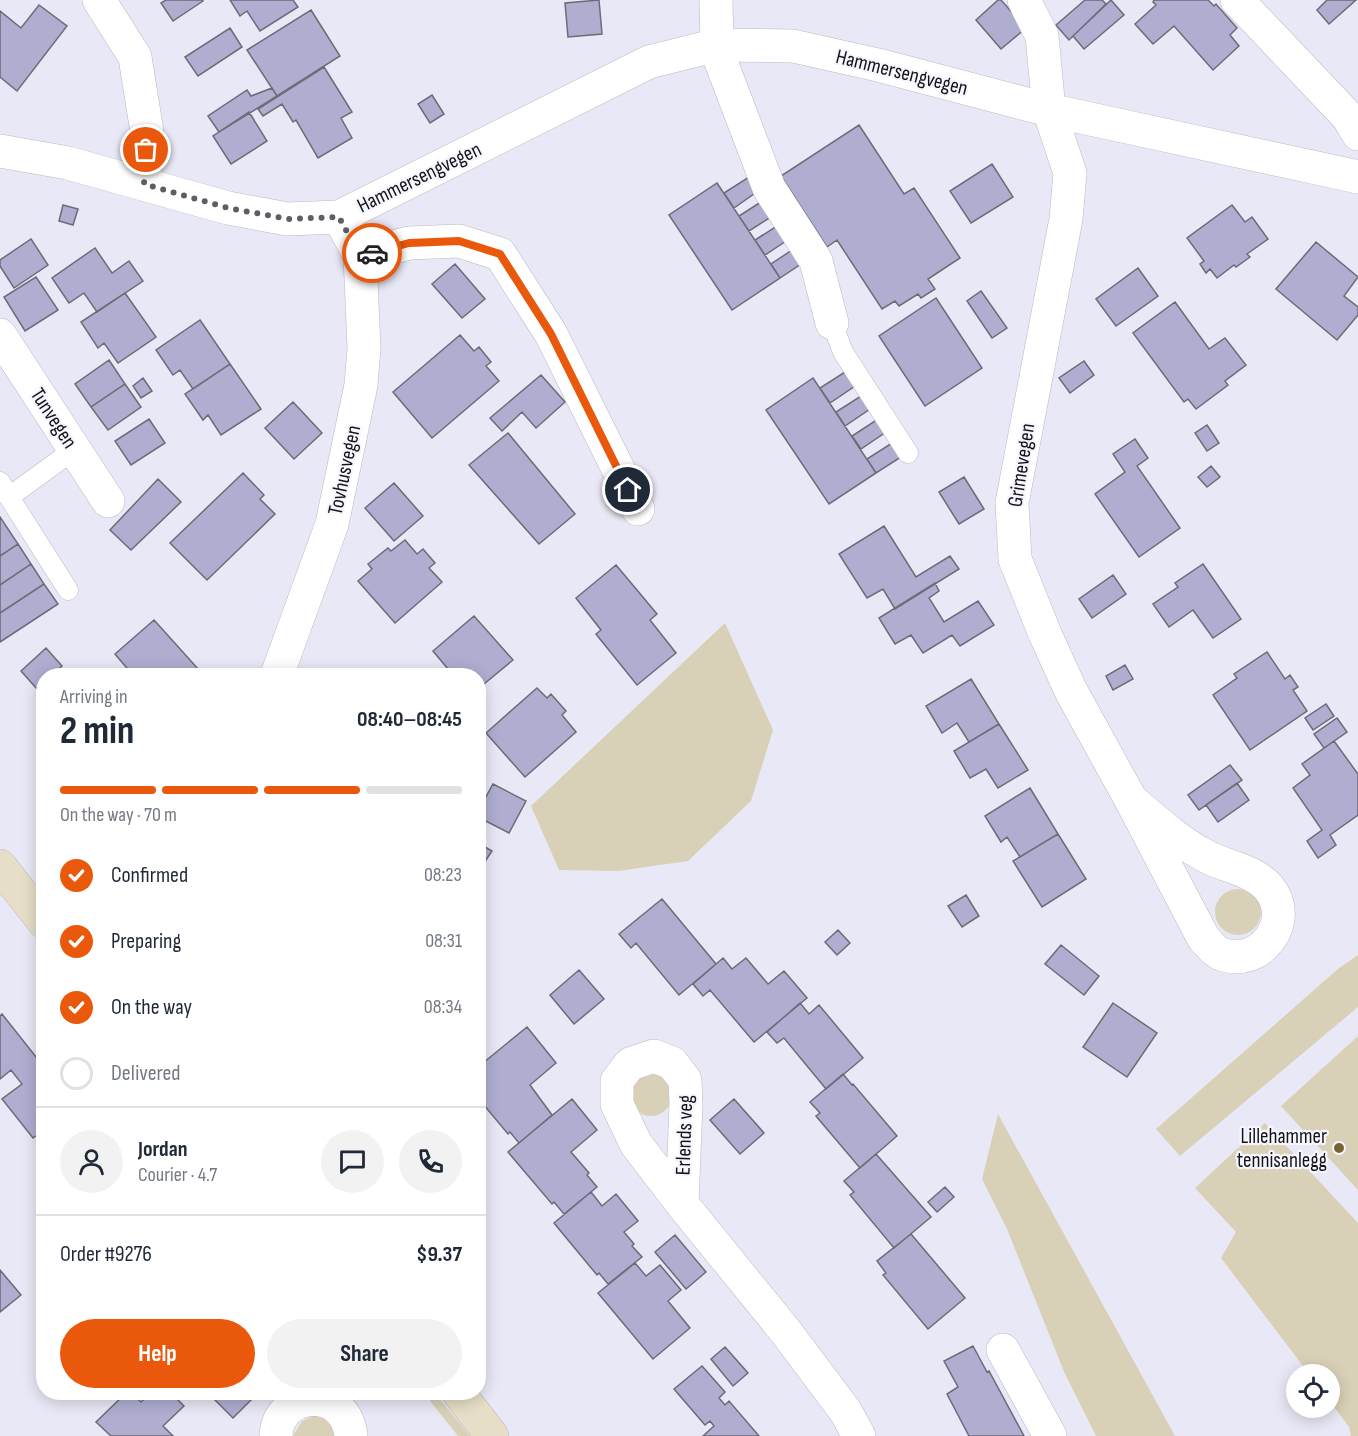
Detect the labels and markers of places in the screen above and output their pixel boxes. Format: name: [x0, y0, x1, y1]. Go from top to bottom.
pin: [120, 124, 171, 175]
pin: [602, 464, 653, 515]
place label: Lillehammer tennisanlegg: [1237, 1124, 1327, 1173]
marker: Lillehammer tennisanlegg: [1332, 1141, 1346, 1155]

